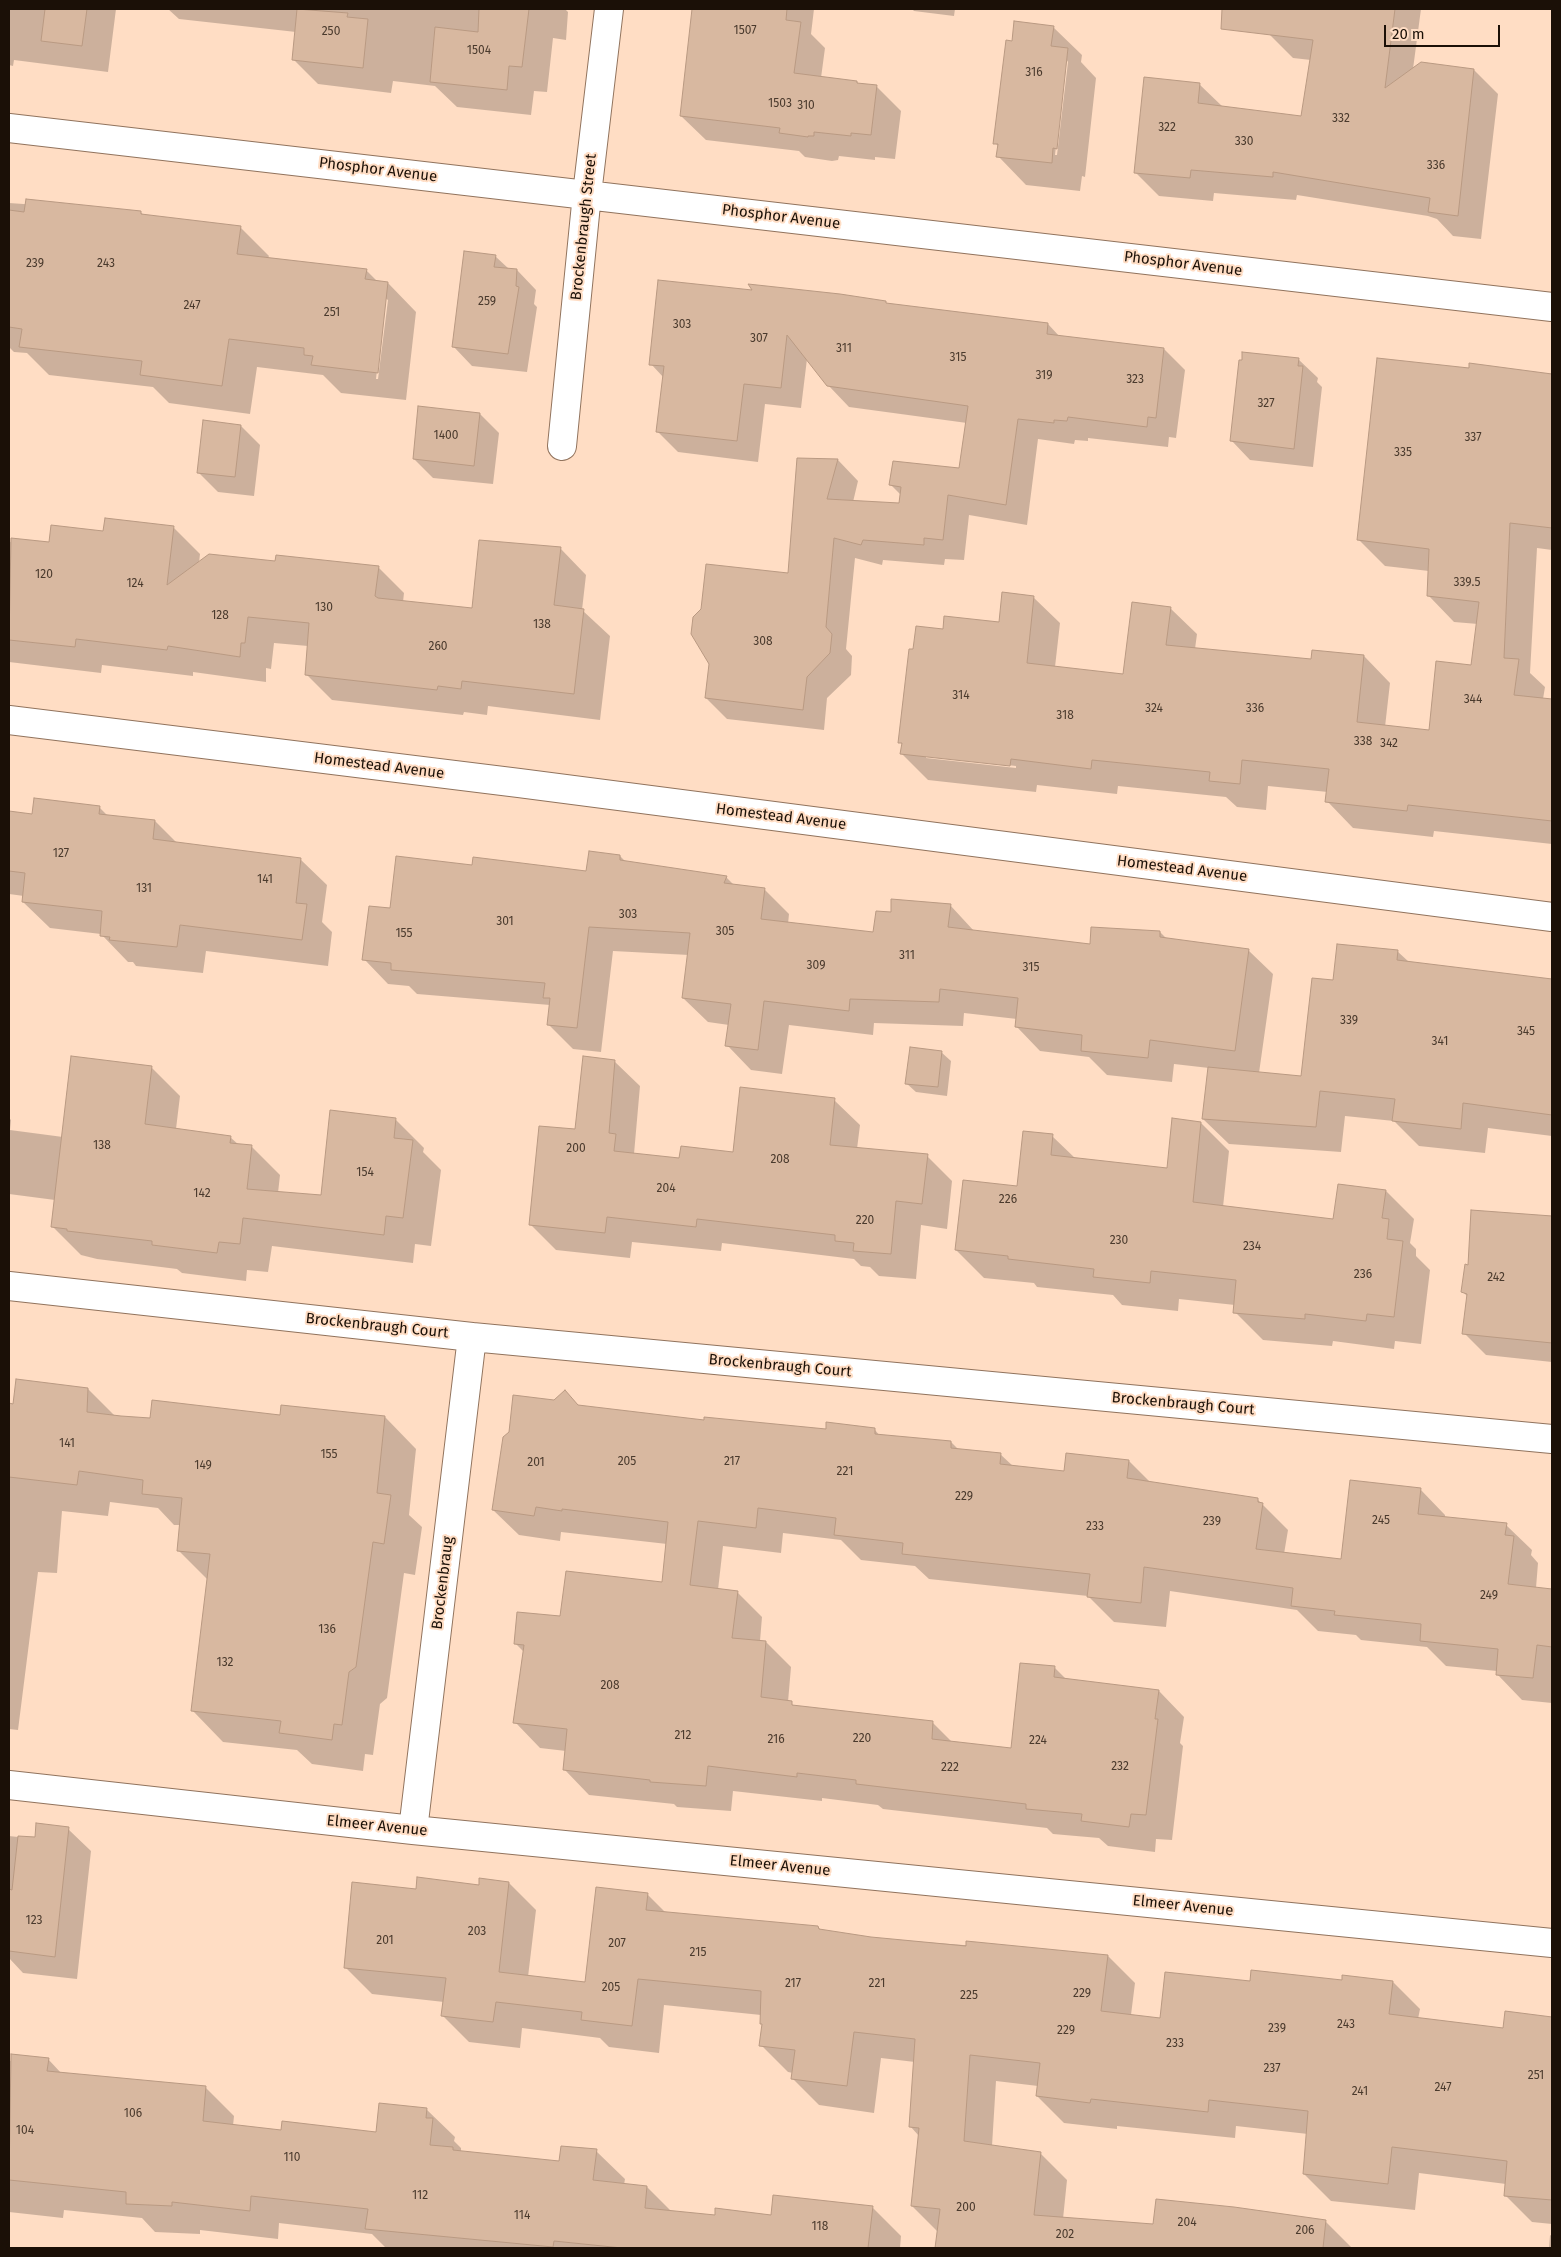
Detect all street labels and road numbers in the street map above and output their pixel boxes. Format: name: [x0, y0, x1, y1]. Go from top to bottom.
street label: Brockenbraugh Street: [567, 153, 601, 301]
street label: Phosphor Avenue: [318, 154, 438, 186]
street label: Phosphor Avenue: [721, 201, 841, 233]
street label: Phosphor Avenue: [1123, 248, 1243, 280]
street label: Homestead Avenue: [313, 749, 445, 783]
street label: Homestead Avenue: [715, 800, 847, 834]
street label: Homestead Avenue: [1116, 852, 1248, 886]
street label: Brockenbraugh Court: [305, 1310, 449, 1342]
street label: Brockenbraugh Court: [708, 1351, 852, 1381]
street label: Brockenbraugh Court: [1111, 1389, 1255, 1419]
street label: Brockenbraug: [428, 1535, 458, 1631]
street label: Elmeer Avenue: [326, 1812, 428, 1840]
street label: Elmeer Avenue: [729, 1852, 831, 1880]
street label: Elmeer Avenue: [1132, 1892, 1234, 1920]

